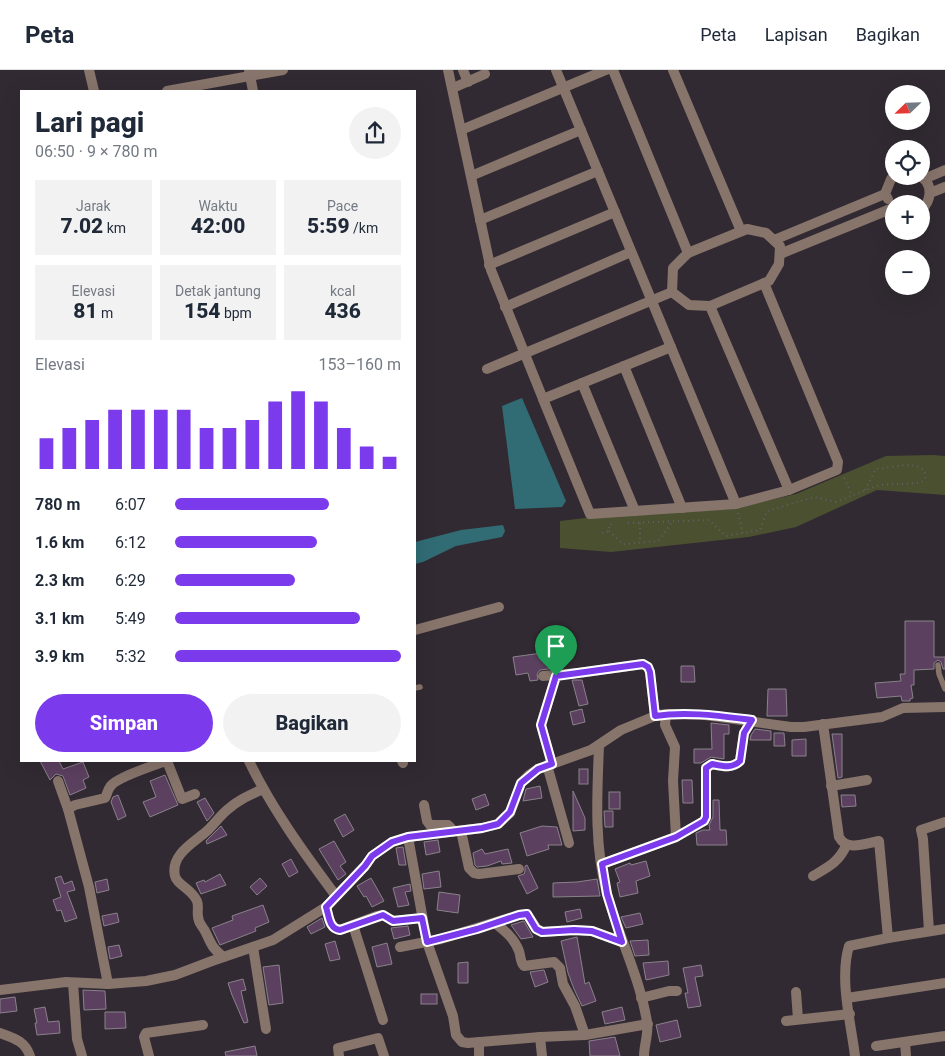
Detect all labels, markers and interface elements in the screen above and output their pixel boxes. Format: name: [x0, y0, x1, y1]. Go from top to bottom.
text: Peta: [25, 21, 74, 49]
text: Peta: [700, 24, 737, 45]
text: Lapisan: [765, 24, 828, 45]
text: Bagikan: [856, 24, 920, 45]
north arrow: [885, 85, 930, 130]
map controls: [885, 85, 930, 295]
text: Lari pagi: [35, 106, 144, 139]
button: share: [349, 107, 401, 159]
button: locate: [885, 140, 930, 185]
text: 06:50 · 9 × 780 m: [35, 142, 157, 161]
button: +: [885, 195, 930, 240]
text: Jarak: [76, 198, 111, 214]
text: Waktu: [198, 198, 238, 214]
text: Pace: [327, 198, 358, 214]
text: 7.02: [61, 214, 103, 238]
text: 42:00: [191, 214, 245, 238]
text: 5:59: [307, 214, 350, 238]
text: km: [103, 220, 126, 236]
text: /km: [350, 220, 378, 236]
button: −: [885, 250, 930, 295]
text: Elevasi: [72, 283, 115, 299]
text: Detak jantung: [175, 283, 261, 299]
text: kcal: [330, 283, 355, 299]
text: 81: [73, 299, 98, 323]
text: 154: [184, 299, 220, 323]
text: 436: [324, 299, 361, 323]
text: m: [98, 305, 113, 321]
text: bpm: [220, 305, 252, 321]
text: Elevasi: [35, 355, 85, 374]
text: 153–160 m: [319, 355, 401, 374]
text: 780 m: [35, 495, 80, 514]
text: 6:07: [115, 495, 146, 514]
text: 1.6 km: [35, 533, 84, 552]
text: 6:12: [115, 533, 146, 552]
text: 2.3 km: [35, 571, 84, 590]
text: 6:29: [115, 571, 146, 590]
text: 3.1 km: [35, 609, 84, 628]
text: 5:49: [115, 609, 146, 628]
pin: [535, 625, 577, 676]
icon: arrive: [542, 632, 570, 660]
text: 3.9 km: [35, 647, 84, 666]
text: 5:32: [115, 647, 146, 666]
button: Simpan: [35, 694, 213, 752]
button: Bagikan: [223, 694, 401, 752]

